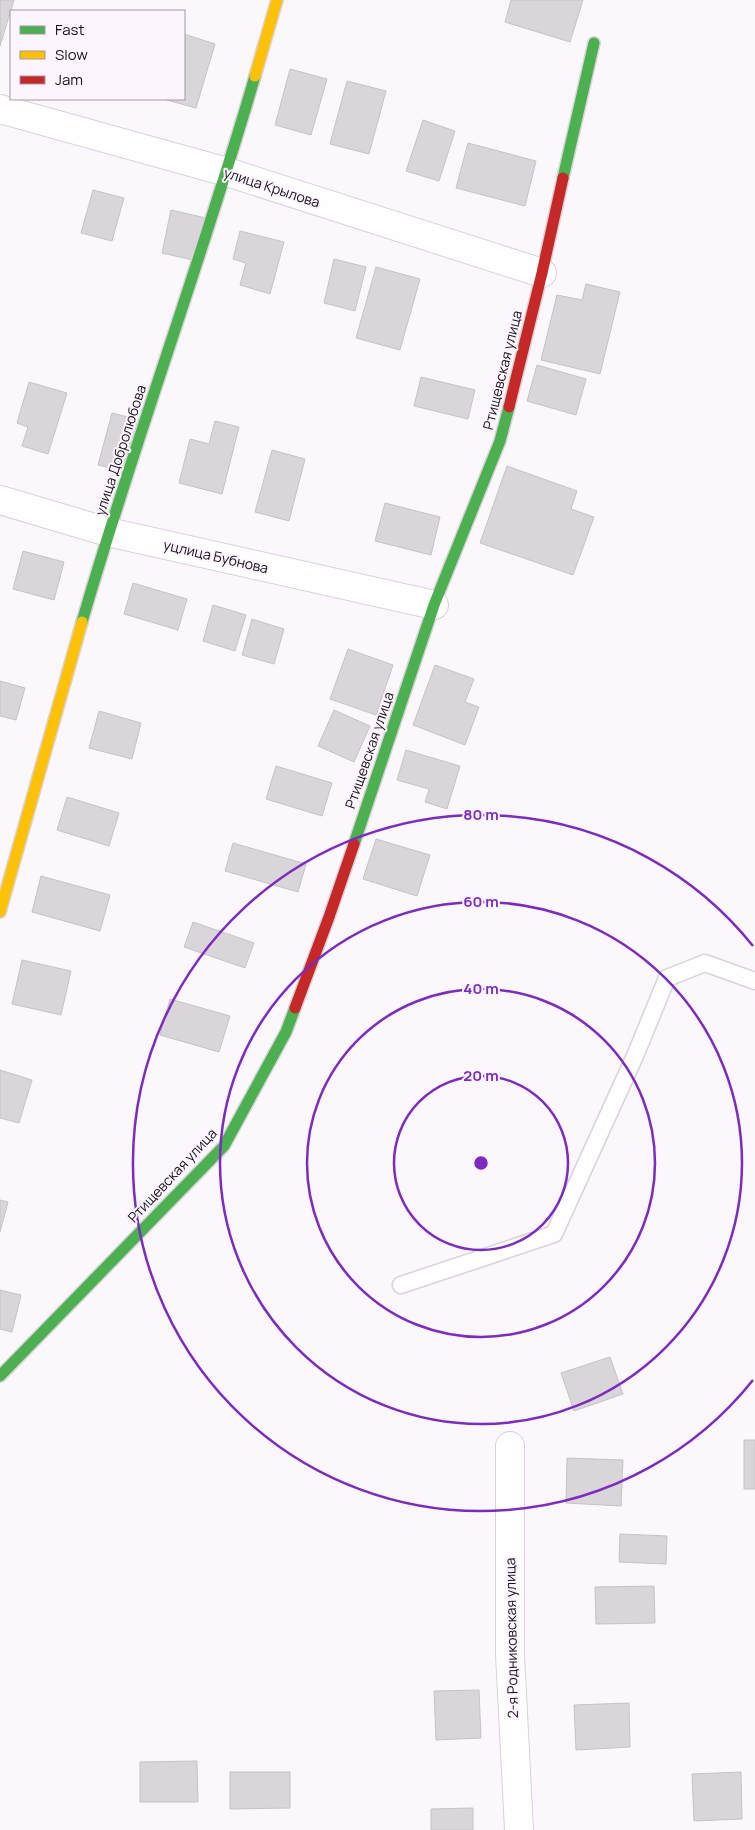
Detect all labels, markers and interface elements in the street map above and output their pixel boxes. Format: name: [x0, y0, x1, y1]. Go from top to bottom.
legend: [10, 10, 185, 100]
text: Fast: [55, 19, 84, 40]
text: Slow: [55, 44, 88, 65]
text: Jam: [55, 69, 83, 90]
street label: улица Крылова: [222, 163, 322, 211]
street label: Ртищевская улица: [478, 308, 526, 432]
street label: улица Добролюбова: [90, 382, 150, 518]
street label: уцлица Бубнова: [162, 535, 270, 577]
street label: Ртищевская улица: [340, 689, 398, 811]
text: 80 m: [463, 804, 499, 825]
text: 60 m: [463, 891, 499, 912]
text: 40 m: [463, 978, 499, 999]
text: 20 m: [463, 1065, 499, 1086]
street label: Ртищевская улица: [123, 1124, 221, 1226]
centre of rings: [472, 1154, 490, 1172]
street label: 2-я Родниковская улица: [500, 1557, 522, 1719]

